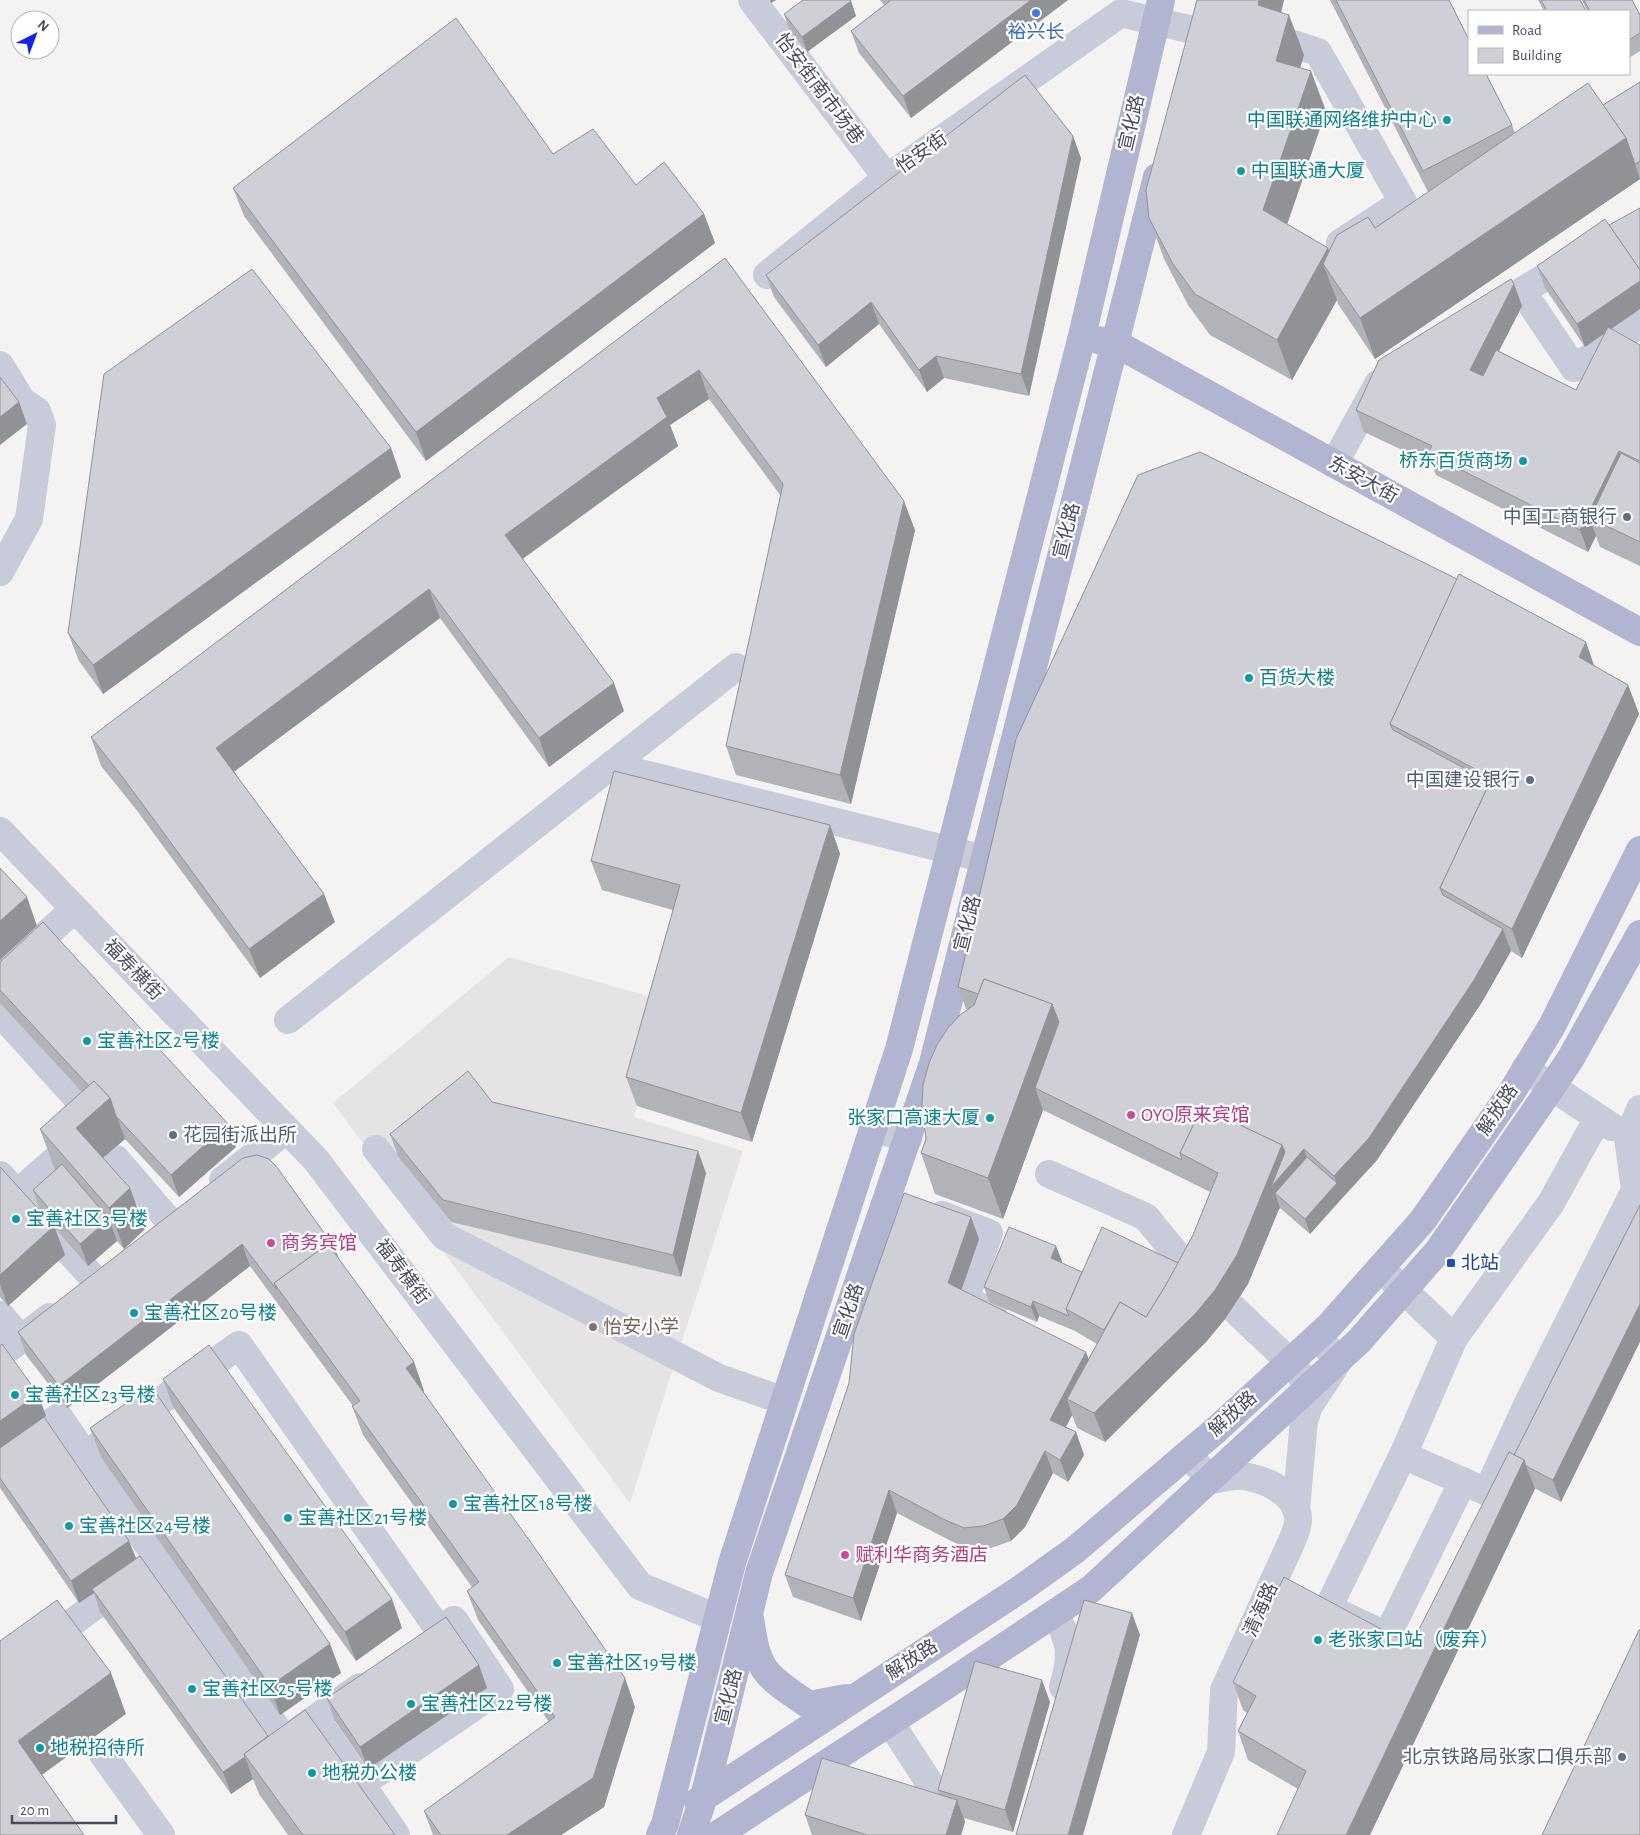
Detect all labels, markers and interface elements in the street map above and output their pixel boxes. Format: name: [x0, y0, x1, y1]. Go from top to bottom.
marker: 裕兴长: [1030, 7, 1042, 19]
north arrow: [10, 10, 60, 60]
legend: [1468, 10, 1630, 75]
text: N: [35, 18, 51, 35]
place label: 裕兴长: [1007, 22, 1065, 42]
text: Road: [1512, 23, 1542, 38]
street label: 怡安街南市场巷: [771, 29, 868, 148]
text: Building: [1512, 48, 1562, 63]
street label: 宣化路: [1114, 93, 1148, 153]
place label: 中国联通网络维护中心: [1247, 109, 1437, 130]
marker: 中国联通网络维护中心: [1441, 114, 1453, 126]
street label: 怡安街: [892, 127, 951, 177]
place label: 中国联通大厦: [1251, 161, 1365, 181]
marker: 中国联通大厦: [1235, 165, 1247, 177]
place label: 桥东百货商场: [1399, 450, 1513, 471]
street label: 东安大街: [1325, 452, 1402, 507]
marker: 桥东百货商场: [1517, 455, 1529, 467]
street label: 宣化路: [1049, 501, 1083, 561]
place label: 中国工商银行: [1503, 506, 1617, 527]
marker: 中国工商银行: [1621, 511, 1633, 523]
place label: 百货大楼: [1259, 667, 1335, 688]
marker: 百货大楼: [1243, 672, 1255, 684]
place label: 中国建设银行: [1406, 769, 1520, 790]
marker: 中国建设银行: [1524, 774, 1536, 786]
street label: 宣化路: [950, 894, 984, 954]
street label: 福寿横街: [100, 935, 167, 1004]
place label: 宝善社区2号楼: [97, 1030, 220, 1051]
marker: 宝善社区2号楼: [81, 1035, 93, 1047]
street label: 解放路: [1473, 1080, 1522, 1139]
place label: OYO原来宾馆: [1141, 1104, 1250, 1125]
place label: 张家口高速大厦: [847, 1107, 980, 1128]
marker: OYO原来宾馆: [1125, 1109, 1137, 1121]
marker: 张家口高速大厦: [984, 1112, 996, 1124]
place label: 花园街派出所: [183, 1125, 297, 1145]
marker: 花园街派出所: [167, 1129, 179, 1141]
place label: 宝善社区3号楼: [26, 1208, 148, 1229]
marker: 宝善社区3号楼: [10, 1213, 22, 1225]
place label: 商务宾馆: [281, 1232, 357, 1253]
street label: 福寿横街: [372, 1235, 433, 1308]
marker: 商务宾馆: [265, 1237, 277, 1249]
place label: 北站: [1461, 1253, 1499, 1273]
marker: 北站: [1445, 1257, 1457, 1269]
street label: 宣化路: [829, 1280, 867, 1341]
place label: 宝善社区20号楼: [144, 1302, 277, 1323]
marker: 宝善社区20号楼: [128, 1307, 140, 1319]
place label: 怡安小学: [603, 1316, 679, 1337]
marker: 怡安小学: [587, 1321, 599, 1333]
place label: 宝善社区23号楼: [25, 1384, 155, 1405]
street label: 解放路: [1205, 1387, 1261, 1440]
marker: 宝善社区23号楼: [9, 1389, 21, 1401]
place label: 宝善社区18号楼: [463, 1493, 593, 1514]
marker: 宝善社区18号楼: [447, 1498, 459, 1510]
place label: 宝善社区21号楼: [298, 1507, 427, 1528]
marker: 宝善社区21号楼: [282, 1512, 294, 1524]
place label: 宝善社区24号楼: [79, 1515, 211, 1536]
marker: 宝善社区24号楼: [63, 1520, 75, 1532]
place label: 赋利华商务酒店: [855, 1544, 988, 1565]
marker: 赋利华商务酒店: [839, 1549, 851, 1561]
street label: 清海路: [1239, 1579, 1281, 1640]
place label: 老张家口站（废弃）: [1328, 1629, 1499, 1650]
marker: 老张家口站（废弃）: [1312, 1634, 1324, 1646]
street label: 解放路: [882, 1636, 941, 1683]
place label: 宝善社区19号楼: [567, 1652, 696, 1673]
marker: 宝善社区19号楼: [551, 1657, 563, 1669]
street label: 宣化路: [711, 1667, 745, 1727]
place label: 宝善社区25号楼: [202, 1678, 333, 1699]
marker: 宝善社区25号楼: [186, 1683, 198, 1695]
place label: 宝善社区22号楼: [421, 1693, 552, 1714]
marker: 宝善社区22号楼: [405, 1698, 417, 1710]
place label: 地税招待所: [50, 1738, 145, 1758]
marker: 地税招待所: [34, 1742, 46, 1754]
place label: 北京铁路局张家口俱乐部: [1403, 1746, 1612, 1767]
marker: 北京铁路局张家口俱乐部: [1616, 1751, 1628, 1763]
place label: 地税办公楼: [322, 1763, 417, 1783]
marker: 地税办公楼: [306, 1767, 318, 1779]
scale bar: [12, 1792, 116, 1824]
text: 20 m: [20, 1803, 49, 1818]

